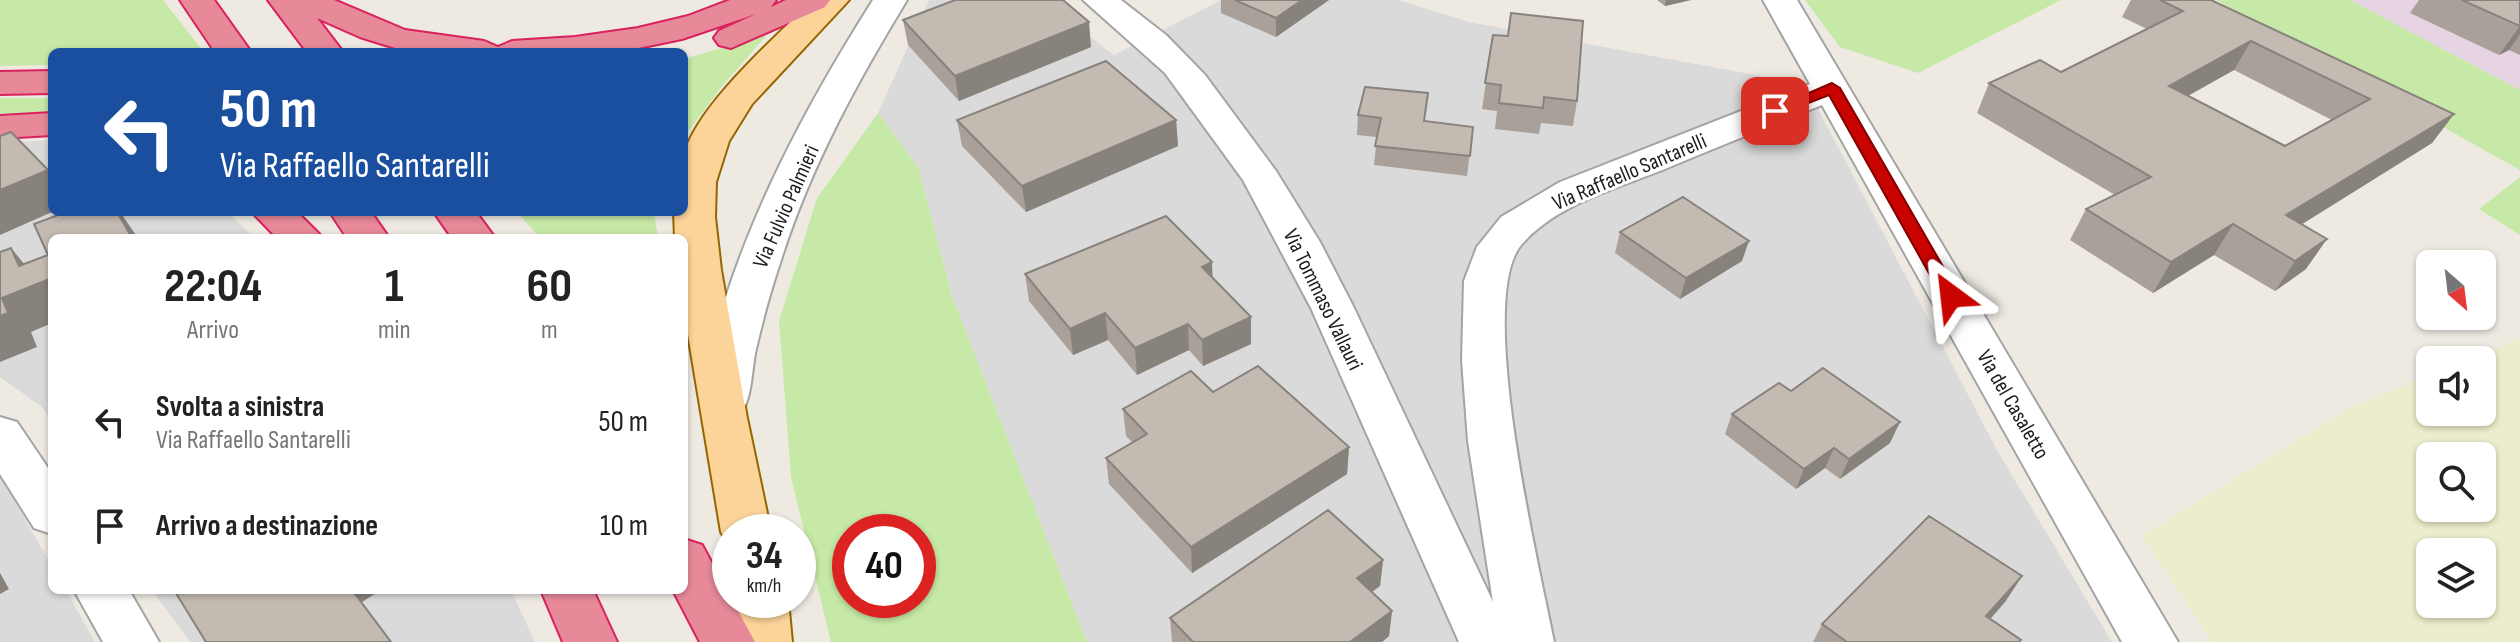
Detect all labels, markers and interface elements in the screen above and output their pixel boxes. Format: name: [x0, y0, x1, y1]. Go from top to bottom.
text: 50 m: [220, 77, 317, 144]
pin: [1741, 77, 1809, 145]
icon: left: [88, 80, 192, 184]
icon: arrive: [1753, 89, 1797, 133]
street label: Via Raffaello Santarelli: [1548, 128, 1711, 217]
street label: Via Fulvio Palmieri: [747, 141, 826, 272]
text: Via Raffaello Santarelli: [220, 145, 490, 188]
street label: Via Tommaso Vallauri: [1277, 225, 1368, 375]
north arrow: [2416, 250, 2496, 330]
map controls: [2416, 250, 2496, 618]
position arrow: [1909, 254, 1993, 338]
text: 22:04: [164, 258, 262, 315]
text: 1: [385, 258, 404, 315]
text: 60: [527, 258, 572, 315]
text: Arrivo: [187, 315, 239, 346]
text: min: [378, 315, 411, 346]
text: m: [541, 315, 558, 346]
street label: Via del Casaletto: [1971, 345, 2055, 464]
button: sound: [2416, 346, 2496, 426]
text: Svolta a sinistra: [156, 389, 324, 425]
icon: left: [88, 400, 132, 444]
text: 50 m: [599, 404, 648, 440]
text: Via Raffaello Santarelli: [156, 425, 351, 456]
button: search: [2416, 442, 2496, 522]
icon: arrive: [88, 504, 132, 548]
text: Arrivo a destinazione: [156, 508, 378, 544]
text: 10 m: [600, 508, 648, 544]
speed limit sign: 40: [832, 514, 936, 618]
text: 34: [746, 532, 782, 580]
button: layers: [2416, 538, 2496, 618]
text: km/h: [747, 574, 781, 598]

